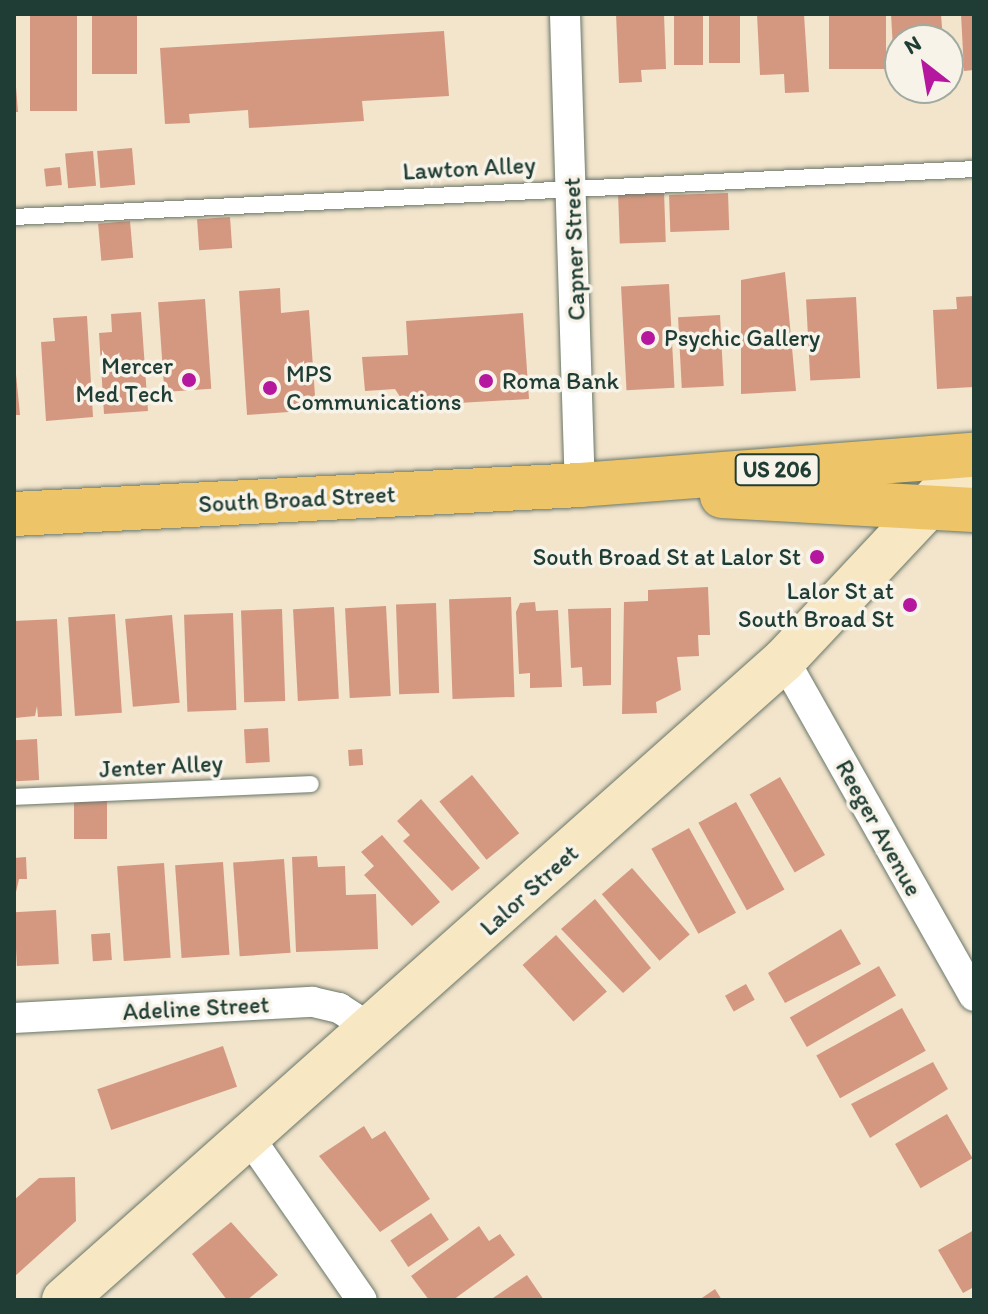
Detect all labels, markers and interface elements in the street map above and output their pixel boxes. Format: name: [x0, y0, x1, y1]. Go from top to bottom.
north arrow: [884, 24, 964, 104]
text: N: [899, 29, 926, 60]
street label: Lawton Alley: [402, 150, 536, 186]
street label: Capner Street: [557, 177, 591, 321]
place label: Psychic Gallery: [664, 324, 821, 352]
marker: Psychic Gallery: [639, 329, 657, 347]
place label: Mercer Med Tech: [78, 352, 173, 408]
place label: MPS Communications: [286, 360, 461, 416]
place label: Roma Bank: [502, 367, 620, 395]
marker: Mercer Med Tech: [180, 371, 198, 389]
marker: Roma Bank: [477, 372, 495, 390]
marker: MPS Communications: [261, 379, 279, 397]
road number: US 206: [733, 452, 821, 488]
street label: South Broad Street: [198, 479, 396, 519]
place label: South Broad St at Lalor St: [533, 543, 801, 571]
marker: South Broad St at Lalor St: [808, 548, 826, 566]
place label: Lalor St at South Broad St: [739, 577, 894, 633]
marker: Lalor St at South Broad St: [901, 596, 919, 614]
street label: Jenter Alley: [98, 748, 224, 784]
street label: Reeger Avenue: [830, 755, 928, 901]
street label: Lalor Street: [474, 839, 584, 941]
street label: Adeline Street: [122, 990, 270, 1026]

